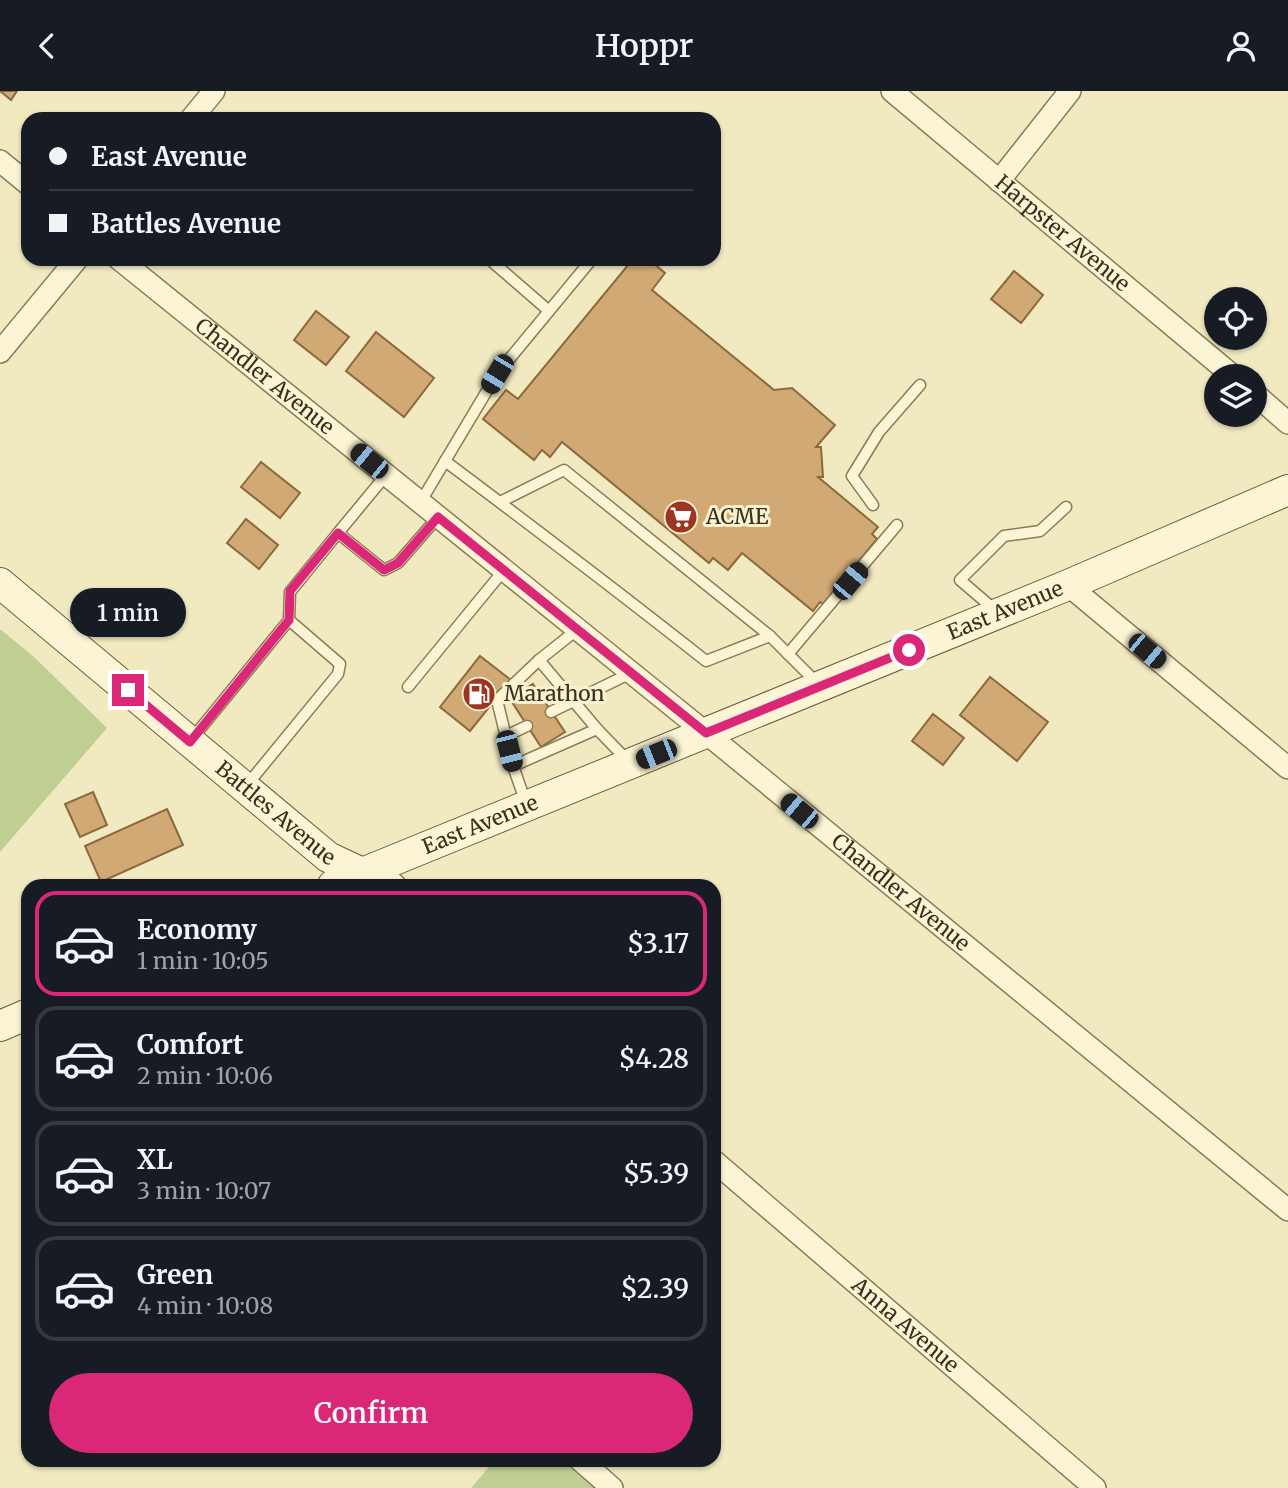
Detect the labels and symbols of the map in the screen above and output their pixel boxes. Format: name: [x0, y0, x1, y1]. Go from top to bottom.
street label: Harpster Avenue: [990, 169, 1136, 297]
street label: Chandler Avenue: [190, 312, 340, 440]
car: [478, 351, 517, 397]
car: [347, 440, 392, 482]
supermarket icon: ACME: [662, 498, 700, 536]
place label: ACME: [705, 503, 769, 530]
car: [829, 558, 872, 604]
street label: East Avenue: [943, 575, 1067, 646]
callout: 1 min: [70, 589, 186, 637]
car: [1125, 629, 1170, 673]
route start: [893, 634, 925, 666]
route end: [112, 674, 144, 706]
fuel station icon: Marathon: [460, 675, 498, 713]
place label: Marathon: [504, 680, 605, 707]
car: [494, 728, 525, 774]
car: [633, 736, 680, 772]
street label: Battles Avenue: [210, 755, 339, 871]
street label: East Avenue: [418, 789, 542, 860]
car: [777, 789, 822, 833]
street label: Chandler Avenue: [826, 827, 976, 957]
street label: Anna Avenue: [846, 1271, 965, 1378]

